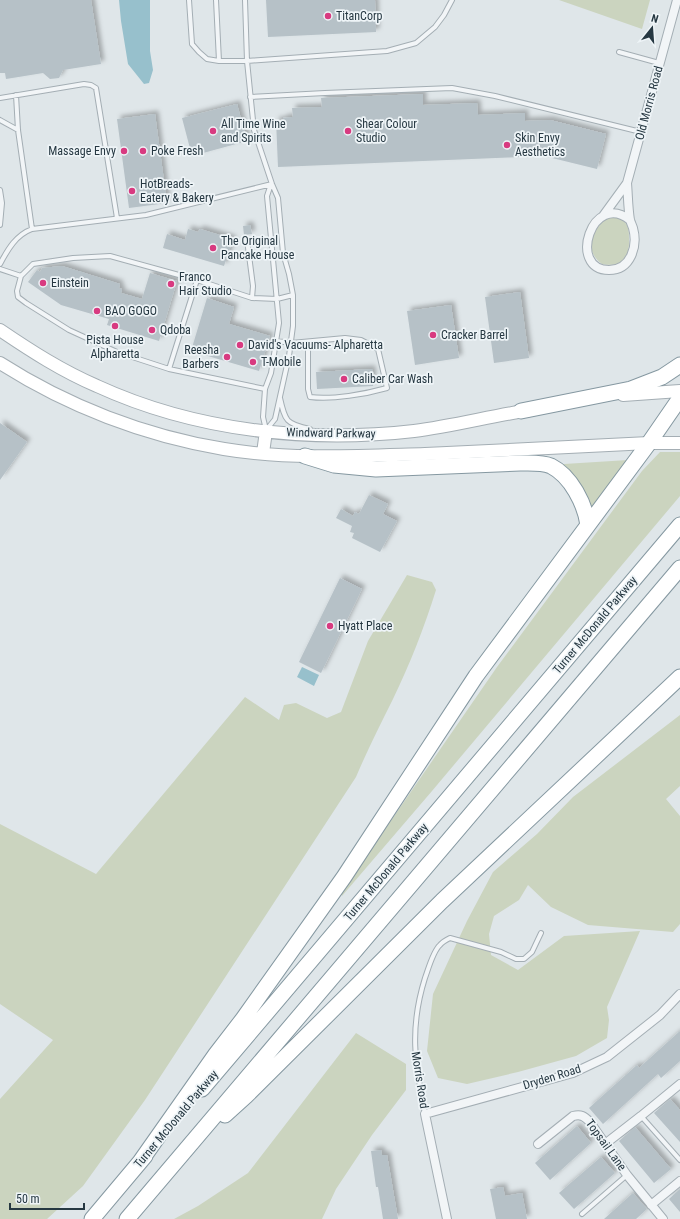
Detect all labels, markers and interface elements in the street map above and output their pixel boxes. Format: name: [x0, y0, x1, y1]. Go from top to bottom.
north arrow: [632, 8, 672, 48]
place label: TitanCorp: [336, 9, 383, 23]
marker: TitanCorp: [323, 11, 333, 21]
text: N: [650, 12, 660, 26]
street label: Old Morris Road: [632, 64, 666, 142]
place label: All Time Wine and Spirits: [221, 117, 286, 145]
place label: Shear Colour Studio: [356, 117, 417, 145]
marker: All Time Wine and Spirits: [208, 126, 218, 136]
marker: Shear Colour Studio: [343, 126, 353, 136]
place label: Skin Envy Aesthetics: [515, 131, 565, 159]
marker: Skin Envy Aesthetics: [502, 140, 512, 150]
place label: Massage Envy: [48, 144, 116, 158]
place label: Poke Fresh: [151, 144, 204, 158]
marker: Massage Envy: [119, 146, 129, 156]
marker: Poke Fresh: [138, 146, 148, 156]
place label: HotBreads- Eatery & Bakery: [140, 177, 214, 205]
marker: HotBreads- Eatery & Bakery: [127, 186, 137, 196]
place label: The Original Pancake House: [221, 234, 295, 262]
marker: The Original Pancake House: [208, 243, 218, 253]
place label: Franco Hair Studio: [179, 270, 232, 298]
place label: Einstein: [51, 276, 89, 290]
marker: Einstein: [38, 278, 48, 288]
marker: Franco Hair Studio: [166, 279, 176, 289]
place label: BAO GOGO: [105, 304, 157, 318]
marker: BAO GOGO: [92, 306, 102, 316]
marker: Pista House Alpharetta: [110, 321, 120, 331]
place label: Qdoba: [160, 323, 191, 337]
marker: Qdoba: [147, 325, 157, 335]
place label: Cracker Barrel: [441, 328, 508, 342]
marker: Cracker Barrel: [428, 330, 438, 340]
place label: Pista House Alpharetta: [86, 333, 144, 361]
place label: David's Vacuums- Alpharetta: [248, 338, 383, 352]
marker: David's Vacuums- Alpharetta: [235, 340, 245, 350]
place label: Reesha Barbers: [182, 343, 219, 371]
marker: Reesha Barbers: [222, 352, 232, 362]
place label: T-Mobile: [261, 355, 301, 369]
marker: T-Mobile: [248, 357, 258, 367]
place label: Caliber Car Wash: [352, 372, 433, 386]
marker: Caliber Car Wash: [339, 374, 349, 384]
street label: Windward Parkway: [286, 425, 376, 441]
street label: Turner McDonald Parkway: [550, 573, 640, 677]
place label: Hyatt Place: [338, 619, 393, 633]
marker: Hyatt Place: [325, 621, 335, 631]
street label: Turner McDonald Parkway: [341, 820, 431, 924]
street label: Morris Road: [409, 1051, 431, 1110]
street label: Dryden Road: [521, 1062, 583, 1092]
street label: Turner McDonald Parkway: [131, 1067, 221, 1171]
street label: Topsail Lane: [583, 1117, 630, 1174]
scale bar: [10, 1185, 84, 1211]
text: 50 m: [16, 1192, 40, 1206]

